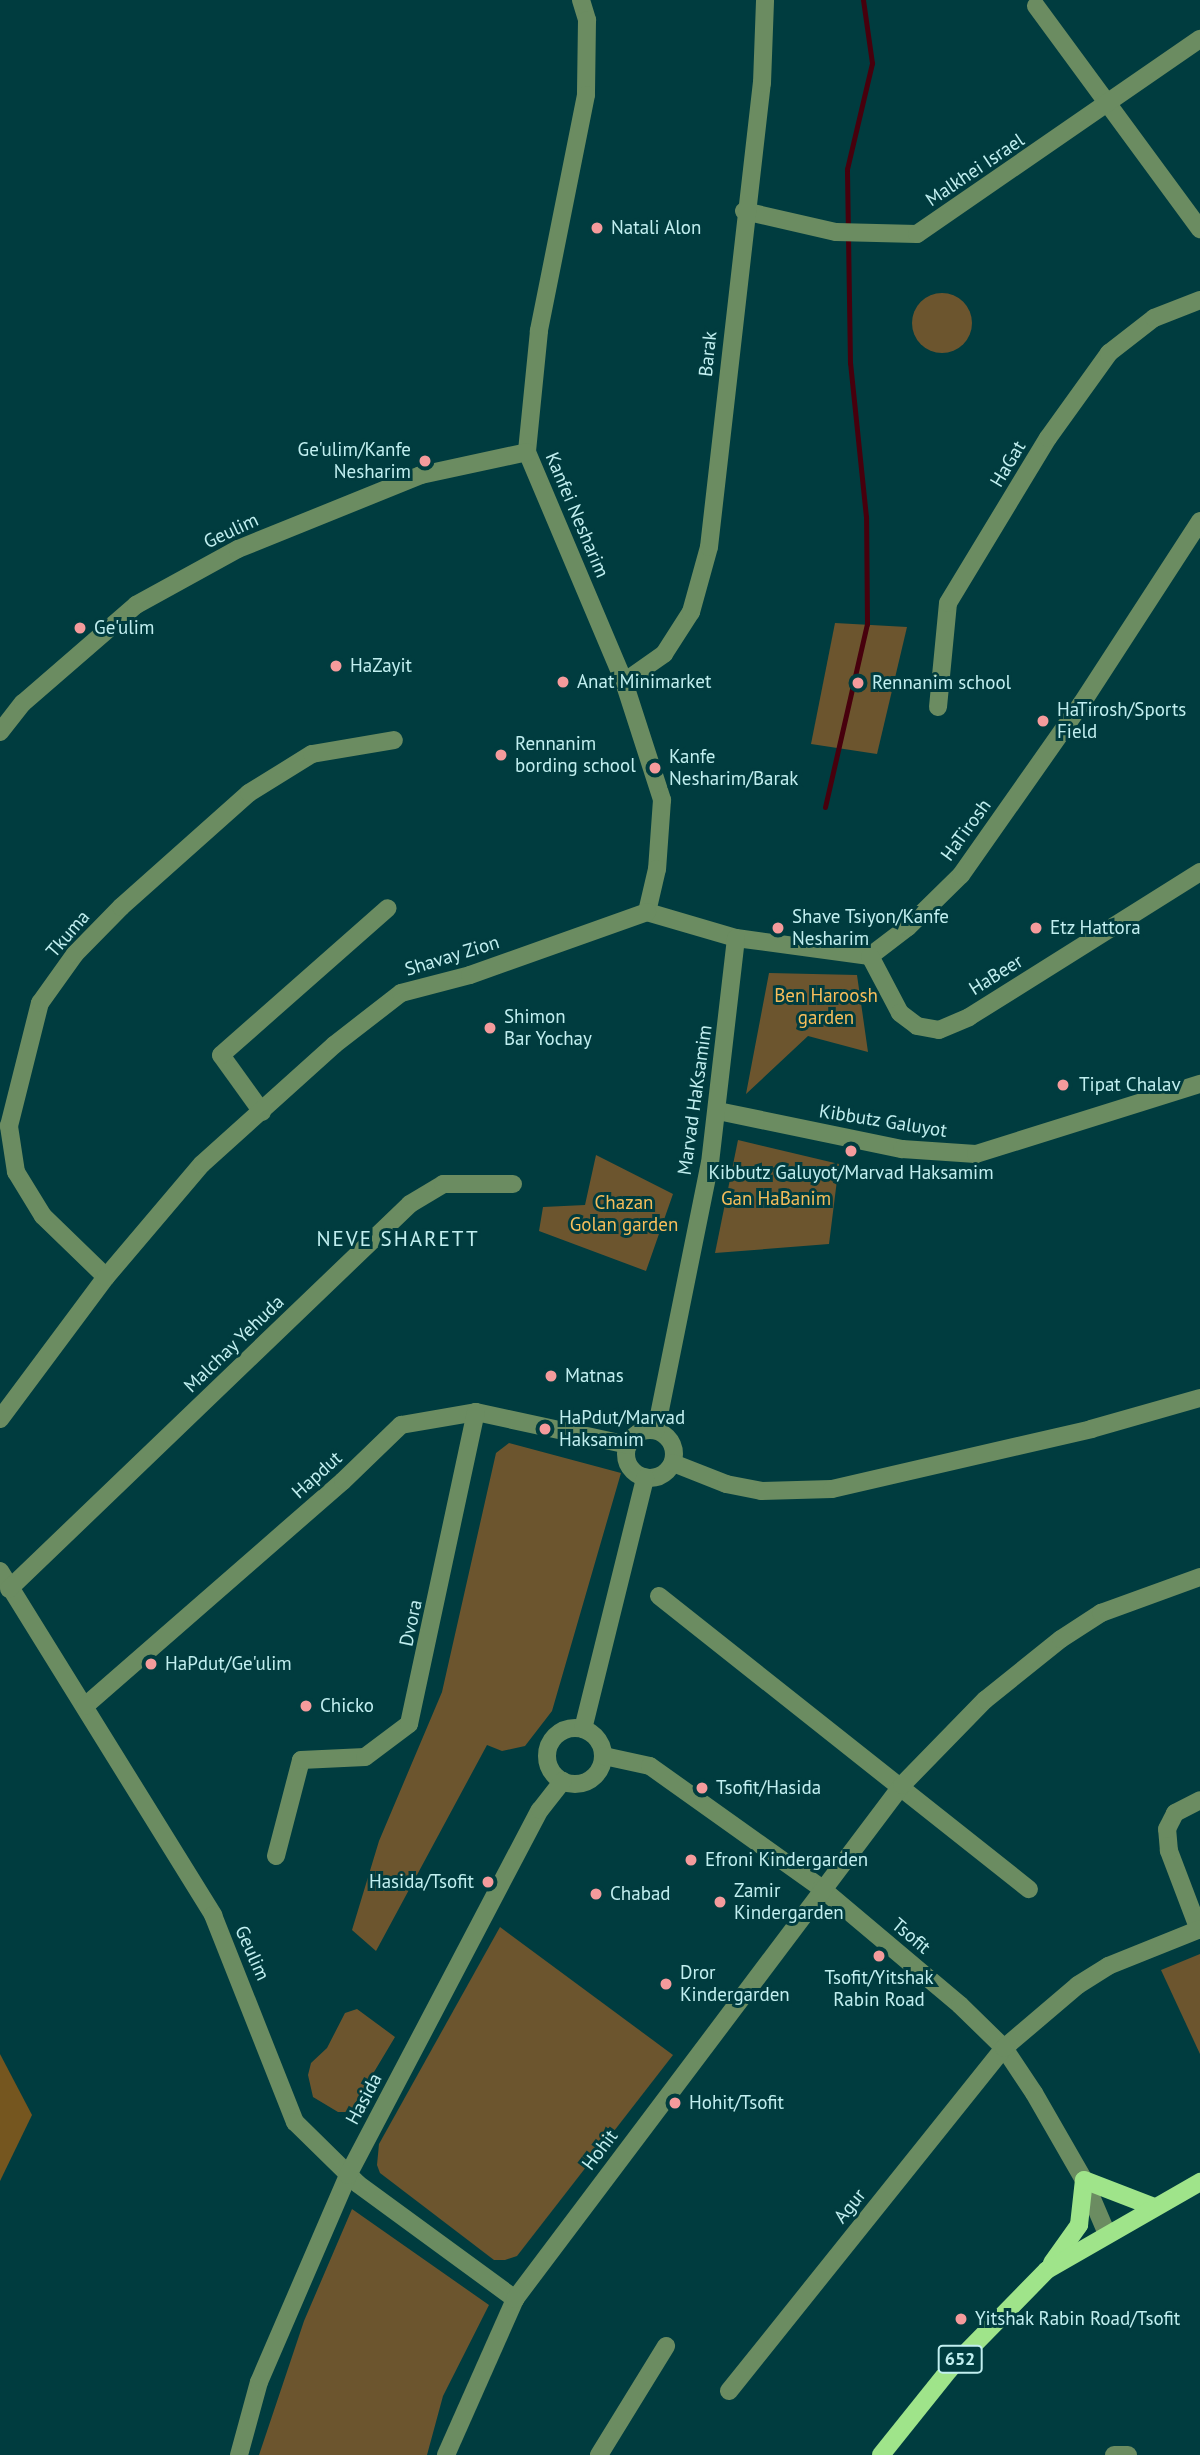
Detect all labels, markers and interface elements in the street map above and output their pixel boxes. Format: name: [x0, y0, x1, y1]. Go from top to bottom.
street label: Malkhei Israel: [921, 129, 1029, 211]
place label: Natali Alon: [611, 217, 702, 239]
marker: Natali Alon: [589, 220, 605, 236]
street label: Barak: [694, 330, 722, 378]
street label: HaGat: [985, 437, 1031, 491]
place label: Ge'ulim/Kanfe Nesharim: [298, 439, 411, 483]
street label: Kanfei Nesharim: [540, 449, 614, 581]
marker: Ge'ulim/Kanfe Nesharim: [417, 453, 433, 469]
street label: Geulim: [200, 508, 262, 554]
place label: Ge'ulim: [94, 617, 154, 639]
marker: Ge'ulim: [72, 620, 88, 636]
place label: HaZayit: [350, 655, 412, 677]
marker: HaZayit: [328, 658, 344, 674]
place label: Anat Minimarket: [577, 671, 711, 693]
place label: Rennanim school: [872, 672, 1011, 694]
marker: Anat Minimarket: [555, 674, 571, 690]
marker: Rennanim school: [850, 675, 866, 691]
place label: HaTirosh/Sports Field: [1057, 699, 1186, 743]
marker: HaTirosh/Sports Field: [1035, 713, 1051, 729]
place label: Rennanim bording school: [515, 733, 636, 777]
place label: Kanfe Nesharim/Barak: [669, 746, 798, 790]
marker: Rennanim bording school: [493, 747, 509, 763]
marker: Kanfe Nesharim/Barak: [647, 760, 663, 776]
street label: HaTirosh: [936, 795, 996, 865]
street label: Tkuma: [41, 906, 95, 962]
place label: Shave Tsiyon/Kanfe Nesharim: [792, 906, 950, 950]
place label: Etz Hattora: [1050, 917, 1141, 939]
marker: Shave Tsiyon/Kanfe Nesharim: [770, 920, 786, 936]
marker: Etz Hattora: [1028, 920, 1044, 936]
street label: Shavay Zion: [402, 931, 502, 981]
street label: HaBeer: [965, 950, 1027, 1000]
park label: Ben Haroosh garden: [774, 985, 878, 1029]
place label: Shimon Bar Yochay: [504, 1006, 592, 1050]
marker: Shimon Bar Yochay: [482, 1020, 498, 1036]
street label: Marvad HaKsamim: [673, 1023, 717, 1177]
place label: Tipat Chalav: [1079, 1074, 1181, 1096]
marker: Tipat Chalav: [1053, 1075, 1073, 1095]
street label: Kibbutz Galuyot: [817, 1100, 949, 1142]
marker: Kibbutz Galuyot/Marvad Haksamim: [843, 1143, 859, 1159]
place label: Kibbutz Galuyot/Marvad Haksamim: [708, 1162, 994, 1184]
park label: Gan HaBanim: [721, 1188, 831, 1210]
park label: Chazan Golan garden: [570, 1192, 678, 1236]
district label: NEVE SHARETT: [318, 1226, 478, 1252]
street label: Malchay Yehuda: [179, 1290, 289, 1398]
place label: Matnas: [565, 1365, 624, 1387]
marker: Matnas: [543, 1368, 559, 1384]
place label: HaPdut/Marvad Haksamim: [559, 1407, 685, 1451]
marker: HaPdut/Marvad Haksamim: [537, 1421, 553, 1437]
street label: Hapdut: [287, 1447, 347, 1503]
street label: Dvora: [395, 1598, 427, 1648]
place label: HaPdut/Ge'ulim: [165, 1653, 292, 1675]
marker: HaPdut/Ge'ulim: [143, 1656, 159, 1672]
place label: Chicko: [320, 1695, 374, 1717]
marker: Chicko: [298, 1698, 314, 1714]
place label: Tsofit/Hasida: [716, 1777, 821, 1799]
marker: Tsofit/Hasida: [694, 1780, 710, 1796]
place label: Efroni Kindergarden: [705, 1849, 868, 1871]
marker: Efroni Kindergarden: [683, 1852, 699, 1868]
place label: Hasida/Tsofit: [369, 1871, 474, 1893]
marker: Hasida/Tsofit: [480, 1874, 496, 1890]
place label: Zamir Kindergarden: [734, 1880, 844, 1924]
place label: Chabad: [610, 1883, 671, 1905]
marker: Chabad: [588, 1886, 604, 1902]
marker: Zamir Kindergarden: [712, 1894, 728, 1910]
street label: Tsofit: [887, 1913, 935, 1959]
street label: Geulim: [230, 1922, 274, 1984]
marker: Tsofit/Yitshak Rabin Road: [871, 1948, 887, 1964]
place label: Dror Kindergarden: [680, 1962, 790, 2006]
place label: Tsofit/Yitshak Rabin Road: [824, 1967, 934, 2011]
marker: Dror Kindergarden: [658, 1976, 674, 1992]
street label: Hasida: [341, 2069, 387, 2129]
place label: Hohit/Tsofit: [689, 2092, 784, 2114]
marker: Hohit/Tsofit: [667, 2095, 683, 2111]
street label: Hohit: [577, 2125, 623, 2175]
street label: Agur: [829, 2184, 871, 2228]
place label: Yitshak Rabin Road/Tsofit: [975, 2308, 1181, 2330]
marker: Yitshak Rabin Road/Tsofit: [953, 2311, 969, 2327]
road number: 652: [937, 2344, 983, 2374]

